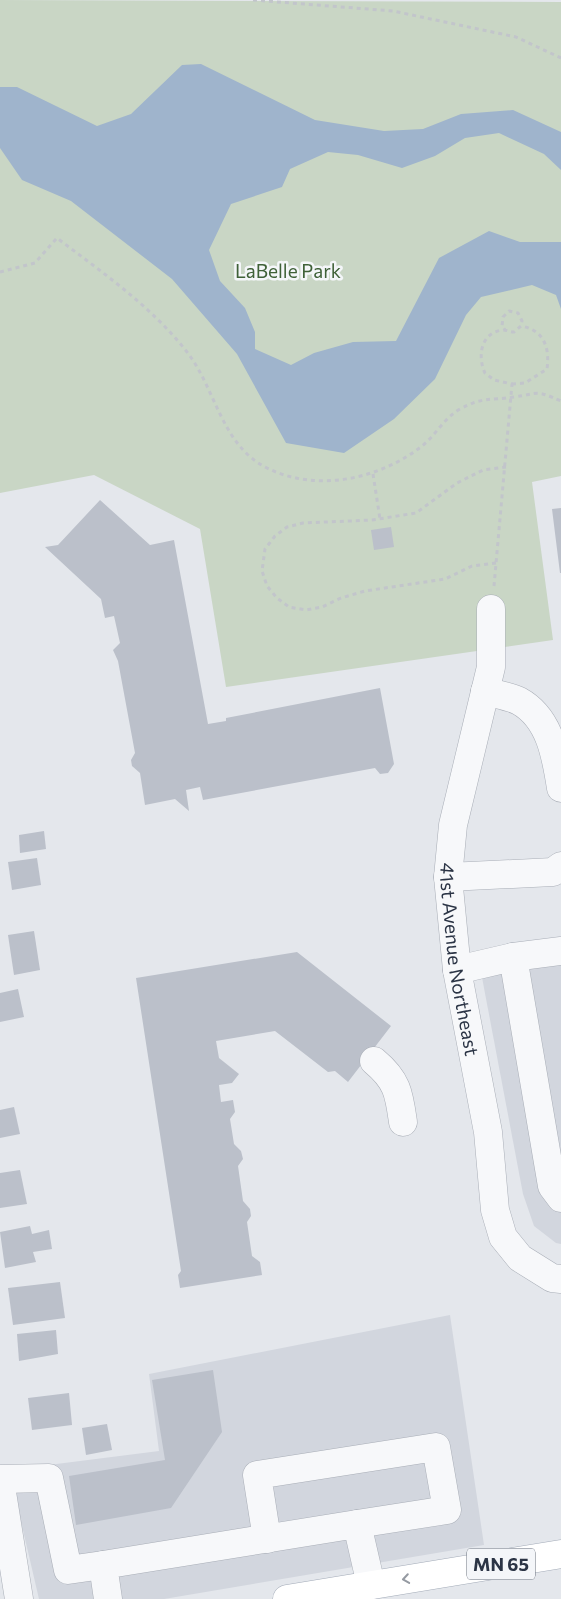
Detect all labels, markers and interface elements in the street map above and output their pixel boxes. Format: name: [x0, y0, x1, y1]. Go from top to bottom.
park label: LaBelle Park: [235, 259, 341, 282]
street label: 41st Avenue Northeast: [436, 862, 485, 1058]
road number: MN 65: [467, 1548, 535, 1580]
one-way arrow: [402, 1574, 410, 1584]

